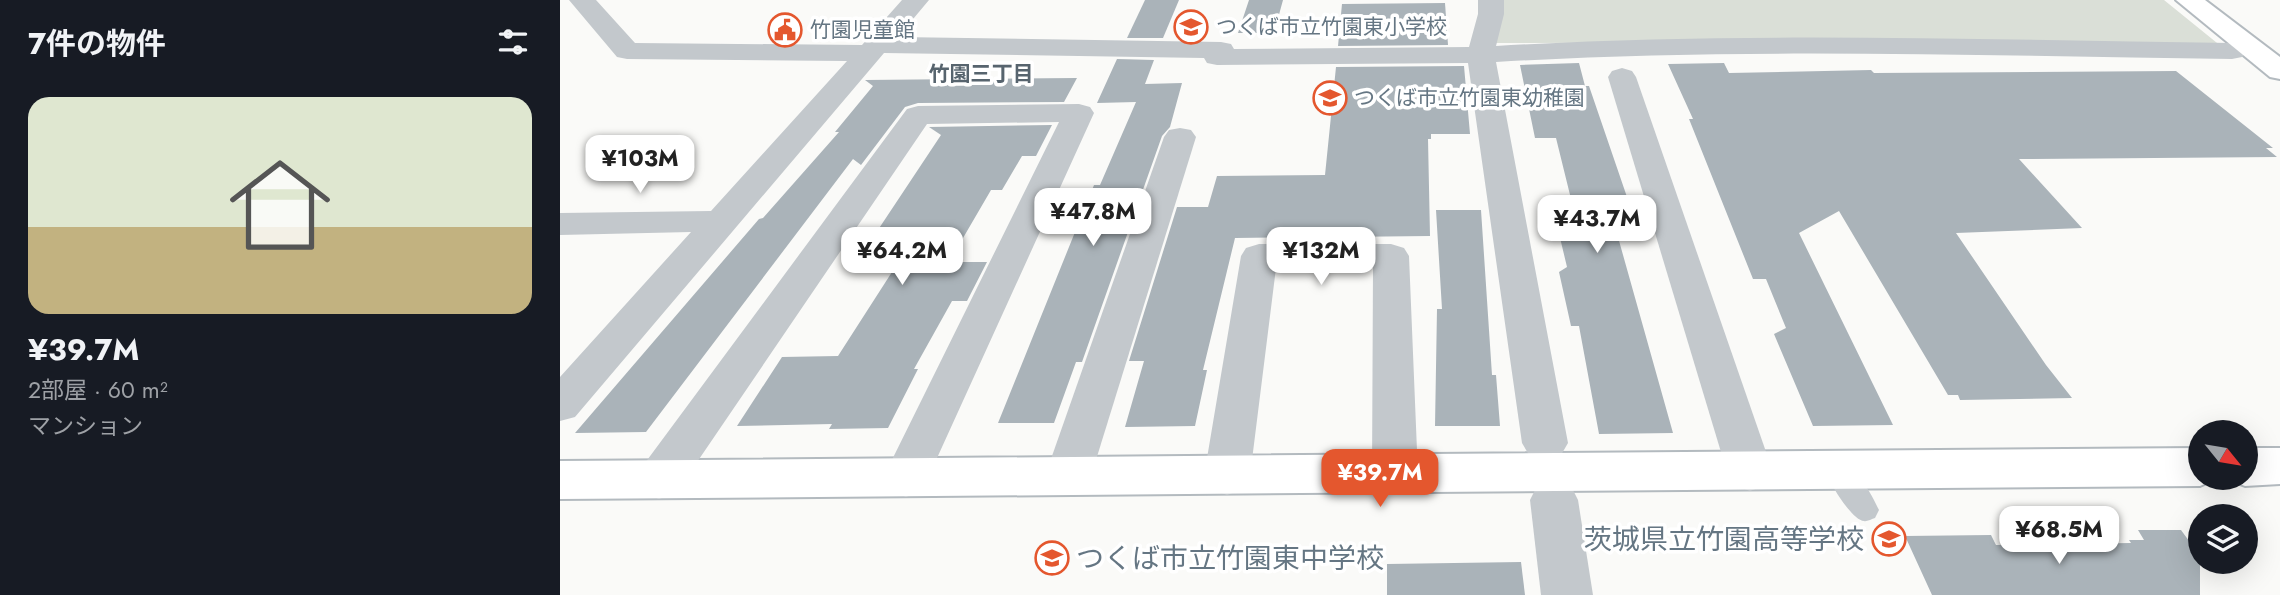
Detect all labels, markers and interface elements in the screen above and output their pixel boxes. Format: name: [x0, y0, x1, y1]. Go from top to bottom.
school or university icon: つくば市立竹園東小学校: [1172, 8, 1210, 46]
public building icon: 竹園児童館: [766, 11, 804, 49]
place label: つくば市立竹園東小学校: [1216, 12, 1447, 42]
place label: 竹園児童館: [810, 15, 915, 45]
text: 7件の物件: [28, 22, 166, 65]
icon: filters: [494, 23, 532, 61]
district label: 竹園三丁目: [929, 59, 1034, 89]
school or university icon: つくば市立竹園東幼稚園: [1311, 79, 1349, 117]
place label: つくば市立竹園東幼稚園: [1354, 83, 1585, 113]
pin: ¥103M: [591, 136, 689, 195]
text: ¥103M: [601, 141, 679, 175]
icon: home: [217, 142, 343, 268]
pin: ¥47.8M: [1036, 188, 1150, 248]
text: ¥47.8M: [1050, 194, 1136, 228]
pin: ¥43.7M: [1540, 196, 1654, 255]
text: ¥43.7M: [1553, 201, 1641, 235]
pin: ¥64.2M: [845, 228, 959, 287]
pin: ¥132M: [1272, 228, 1370, 287]
text: ¥64.2M: [857, 233, 947, 267]
text: ¥132M: [1283, 233, 1359, 267]
text: ¥39.7M: [28, 328, 139, 371]
text: 2部屋 · 60 m²: [28, 373, 168, 407]
text: マンション: [28, 409, 143, 443]
north arrow: [2188, 420, 2258, 490]
map controls: [2188, 420, 2258, 574]
pin: ¥39.7M: [1323, 449, 1437, 509]
text: ¥39.7M: [1337, 455, 1423, 489]
button: layers: [2188, 504, 2258, 574]
pin: ¥68.5M: [2002, 506, 2116, 566]
text: ¥68.5M: [2015, 512, 2103, 546]
place label: 茨城県立竹園高等学校: [1584, 519, 1864, 560]
school or university icon: 茨城県立竹園高等学校: [1870, 520, 1908, 558]
place label: つくば市立竹園東中学校: [1076, 538, 1384, 579]
school or university icon: つくば市立竹園東中学校: [1033, 539, 1071, 577]

